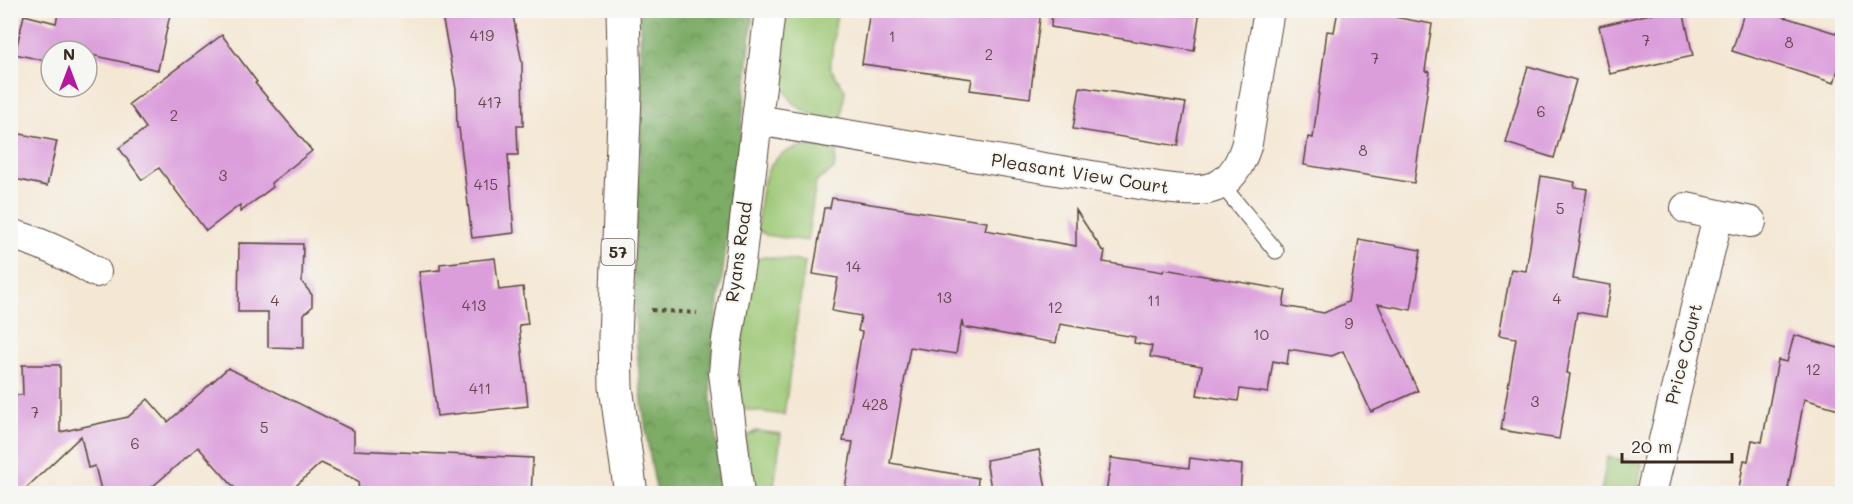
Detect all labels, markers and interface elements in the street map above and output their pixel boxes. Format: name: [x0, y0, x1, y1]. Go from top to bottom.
house number: 419: [470, 25, 494, 45]
house number: 1: [889, 26, 895, 46]
house number: 7: [1642, 30, 1650, 50]
house number: 8: [1784, 32, 1794, 52]
north arrow: [39, 39, 99, 99]
text: N: [63, 43, 75, 64]
house number: 2: [985, 44, 993, 64]
house number: 7: [1371, 48, 1379, 68]
house number: 417: [478, 92, 502, 112]
house number: 6: [1536, 101, 1546, 121]
house number: 2: [170, 105, 178, 125]
house number: 8: [1358, 140, 1368, 160]
street label: Pleasant View Court: [990, 147, 1171, 199]
house number: 3: [219, 165, 228, 185]
house number: 415: [474, 174, 498, 194]
house number: 5: [1556, 198, 1564, 218]
street label: Ryans Road: [719, 200, 757, 304]
road number: 57: [602, 239, 634, 265]
house number: 14: [845, 256, 861, 276]
house number: 13: [936, 287, 952, 307]
house number: 4: [1553, 288, 1562, 308]
house number: 4: [271, 290, 280, 310]
house number: 11: [1147, 290, 1161, 310]
house number: 413: [462, 295, 486, 315]
house number: 12: [1047, 297, 1063, 317]
street label: Price Court: [1659, 301, 1707, 407]
house number: 9: [1345, 313, 1354, 333]
house number: 10: [1253, 324, 1269, 344]
house number: 12: [1805, 359, 1821, 379]
house number: 411: [469, 378, 491, 398]
house number: 3: [1531, 391, 1540, 411]
house number: 428: [862, 394, 888, 414]
house number: 7: [31, 402, 39, 422]
house number: 5: [260, 417, 268, 437]
scale bar: [1622, 426, 1732, 464]
house number: 6: [130, 433, 140, 453]
text: 20 m: [1631, 434, 1672, 458]

